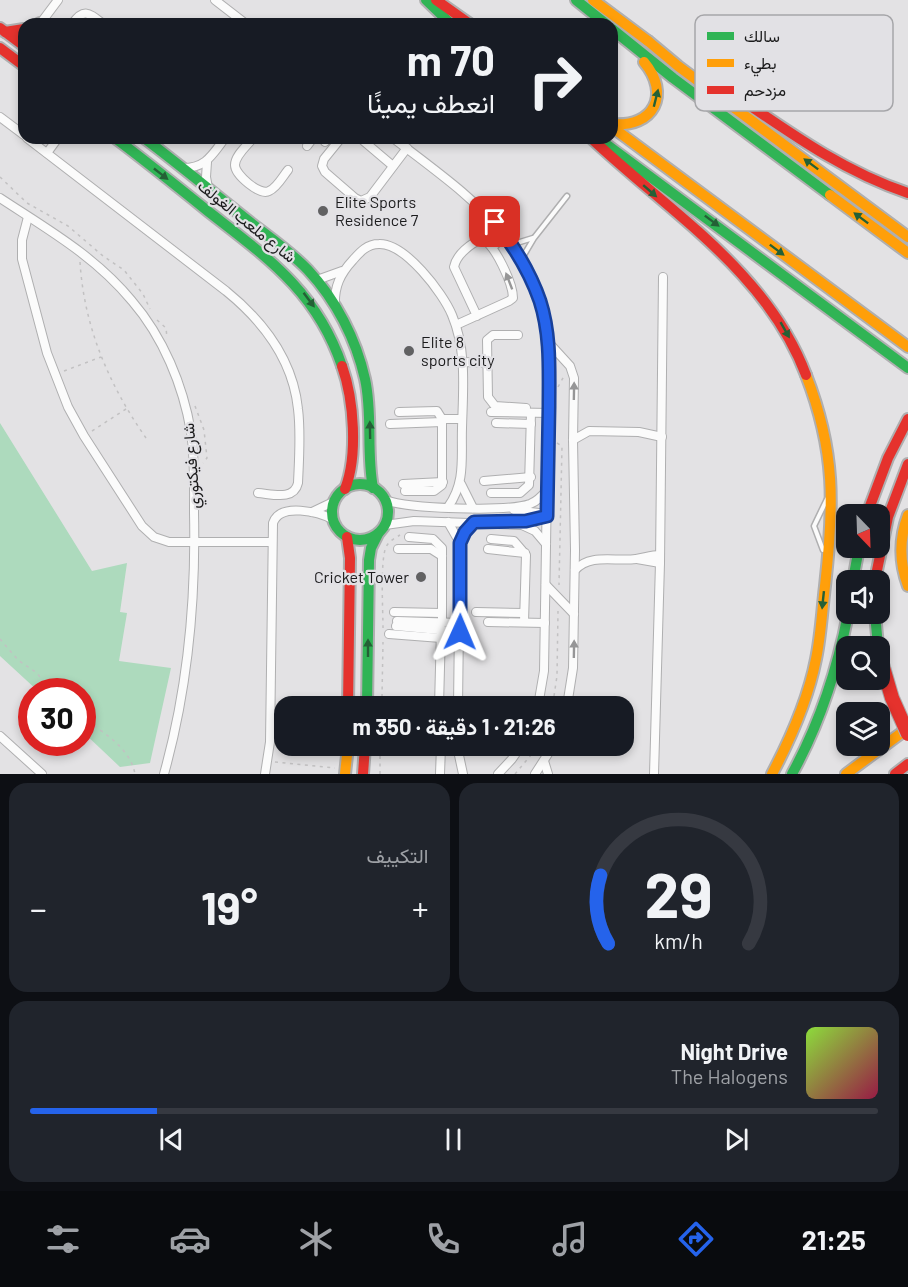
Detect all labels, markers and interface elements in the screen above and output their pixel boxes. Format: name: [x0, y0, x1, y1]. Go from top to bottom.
legend: [695, 15, 893, 111]
text: سالك: [744, 26, 780, 45]
text: 70 m: [407, 34, 495, 84]
icon: right: [516, 42, 594, 120]
text: بطيء: [744, 53, 776, 77]
text: مزدحم: [744, 80, 786, 101]
text: انعطف يمينًا: [367, 86, 495, 118]
one-way arrow: [652, 89, 662, 107]
one-way arrow: [803, 158, 819, 170]
one-way arrow: [154, 168, 169, 180]
street label: شارع ملعب الغولف: [193, 175, 300, 268]
one-way arrow: [642, 184, 657, 197]
place label: Elite Sports Residence 7: [335, 192, 419, 229]
pin: [469, 196, 520, 247]
marker: Elite Sports Residence 7: [316, 204, 330, 218]
icon: arrive: [478, 205, 511, 238]
one-way arrow: [854, 213, 869, 225]
one-way arrow: [705, 215, 720, 227]
one-way arrow: [769, 243, 785, 256]
one-way arrow: [503, 272, 513, 290]
one-way arrow: [303, 293, 315, 308]
one-way arrow: [779, 322, 790, 338]
place label: Elite 8 sports city: [421, 332, 495, 369]
marker: Elite 8 sports city: [402, 344, 416, 358]
one-way arrow: [569, 381, 579, 400]
one-way arrow: [365, 420, 374, 439]
street label: شارع فيكتوري: [178, 422, 208, 510]
north arrow: [836, 504, 890, 558]
map controls: [836, 504, 890, 756]
place label: Cricket Tower: [314, 567, 409, 586]
marker: Cricket Tower: [414, 570, 428, 584]
button: sound: [836, 570, 890, 624]
one-way arrow: [818, 591, 828, 610]
position arrow: [428, 600, 492, 664]
button: search: [836, 636, 890, 690]
one-way arrow: [363, 639, 373, 658]
one-way arrow: [569, 639, 579, 658]
speed limit sign: 30: [18, 678, 96, 756]
button: layers: [836, 702, 890, 756]
text: 21:26 · 1 دقيقة · 350 m: [352, 713, 556, 739]
text: التكييف: [366, 843, 429, 867]
text: 29: [645, 856, 713, 930]
text: 19°: [201, 880, 258, 934]
text: −: [30, 888, 47, 928]
text: +: [412, 888, 429, 928]
text: km/h: [654, 929, 703, 954]
text: Night Drive: [680, 1038, 788, 1064]
text: The Halogens: [671, 1064, 788, 1088]
icon: previous: [155, 1123, 188, 1156]
icon: pause: [437, 1123, 470, 1156]
icon: next: [720, 1123, 753, 1156]
icon: filters: [42, 1218, 84, 1260]
icon: car: [169, 1218, 211, 1260]
icon: climate: [295, 1218, 337, 1260]
icon: phone: [422, 1218, 464, 1260]
icon: music: [549, 1218, 591, 1260]
icon: directions: [675, 1218, 717, 1260]
text: 21:25: [802, 1223, 866, 1255]

